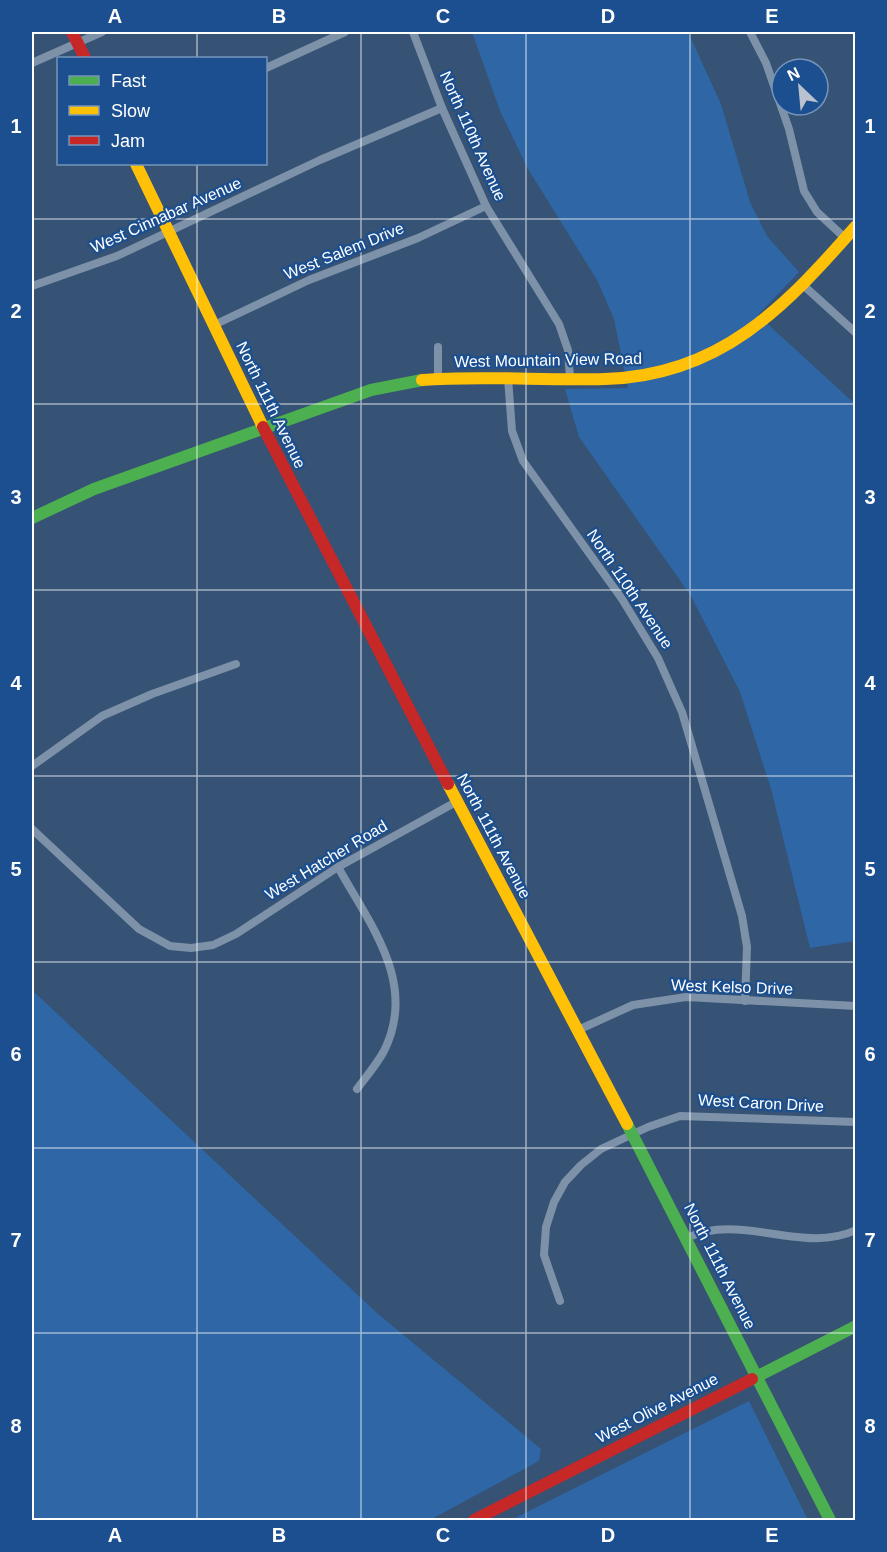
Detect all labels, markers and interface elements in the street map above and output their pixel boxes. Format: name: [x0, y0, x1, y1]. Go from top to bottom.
text: A: [108, 5, 122, 27]
text: B: [272, 5, 286, 27]
text: C: [436, 5, 450, 27]
text: D: [601, 5, 615, 27]
text: E: [765, 5, 779, 27]
legend: [57, 57, 267, 165]
north arrow: [770, 57, 830, 117]
text: N: [785, 64, 803, 84]
street label: North 110th Avenue: [437, 69, 509, 203]
text: Fast: [111, 71, 146, 91]
text: Slow: [111, 101, 151, 121]
text: 1: [10, 115, 22, 137]
text: 1: [864, 115, 876, 137]
text: Jam: [111, 131, 145, 151]
street label: West Cinnabar Avenue: [88, 174, 244, 256]
street label: West Salem Drive: [282, 219, 406, 283]
text: 2: [10, 300, 22, 322]
text: 2: [864, 300, 876, 322]
street label: North 111th Avenue: [233, 339, 309, 471]
street label: West Mountain View Road: [454, 350, 642, 370]
text: 3: [10, 486, 22, 508]
text: 3: [864, 486, 876, 508]
street label: North 110th Avenue: [584, 526, 676, 652]
text: 4: [10, 672, 22, 694]
text: 4: [864, 672, 876, 694]
street label: North 111th Avenue: [454, 771, 534, 901]
street label: West Hatcher Road: [262, 817, 390, 903]
text: 5: [10, 858, 22, 880]
text: 5: [864, 858, 876, 880]
street label: West Kelso Drive: [671, 976, 794, 998]
text: 6: [10, 1043, 22, 1065]
text: 6: [864, 1043, 876, 1065]
street label: West Caron Drive: [698, 1091, 824, 1115]
street label: North 111th Avenue: [681, 1200, 759, 1332]
text: 7: [10, 1229, 22, 1251]
text: 7: [864, 1229, 876, 1251]
street label: West Olive Avenue: [593, 1370, 721, 1446]
text: 8: [10, 1415, 22, 1437]
text: 8: [864, 1415, 876, 1437]
text: A: [108, 1524, 122, 1546]
text: B: [272, 1524, 286, 1546]
text: C: [436, 1524, 450, 1546]
text: D: [601, 1524, 615, 1546]
text: E: [765, 1524, 779, 1546]

